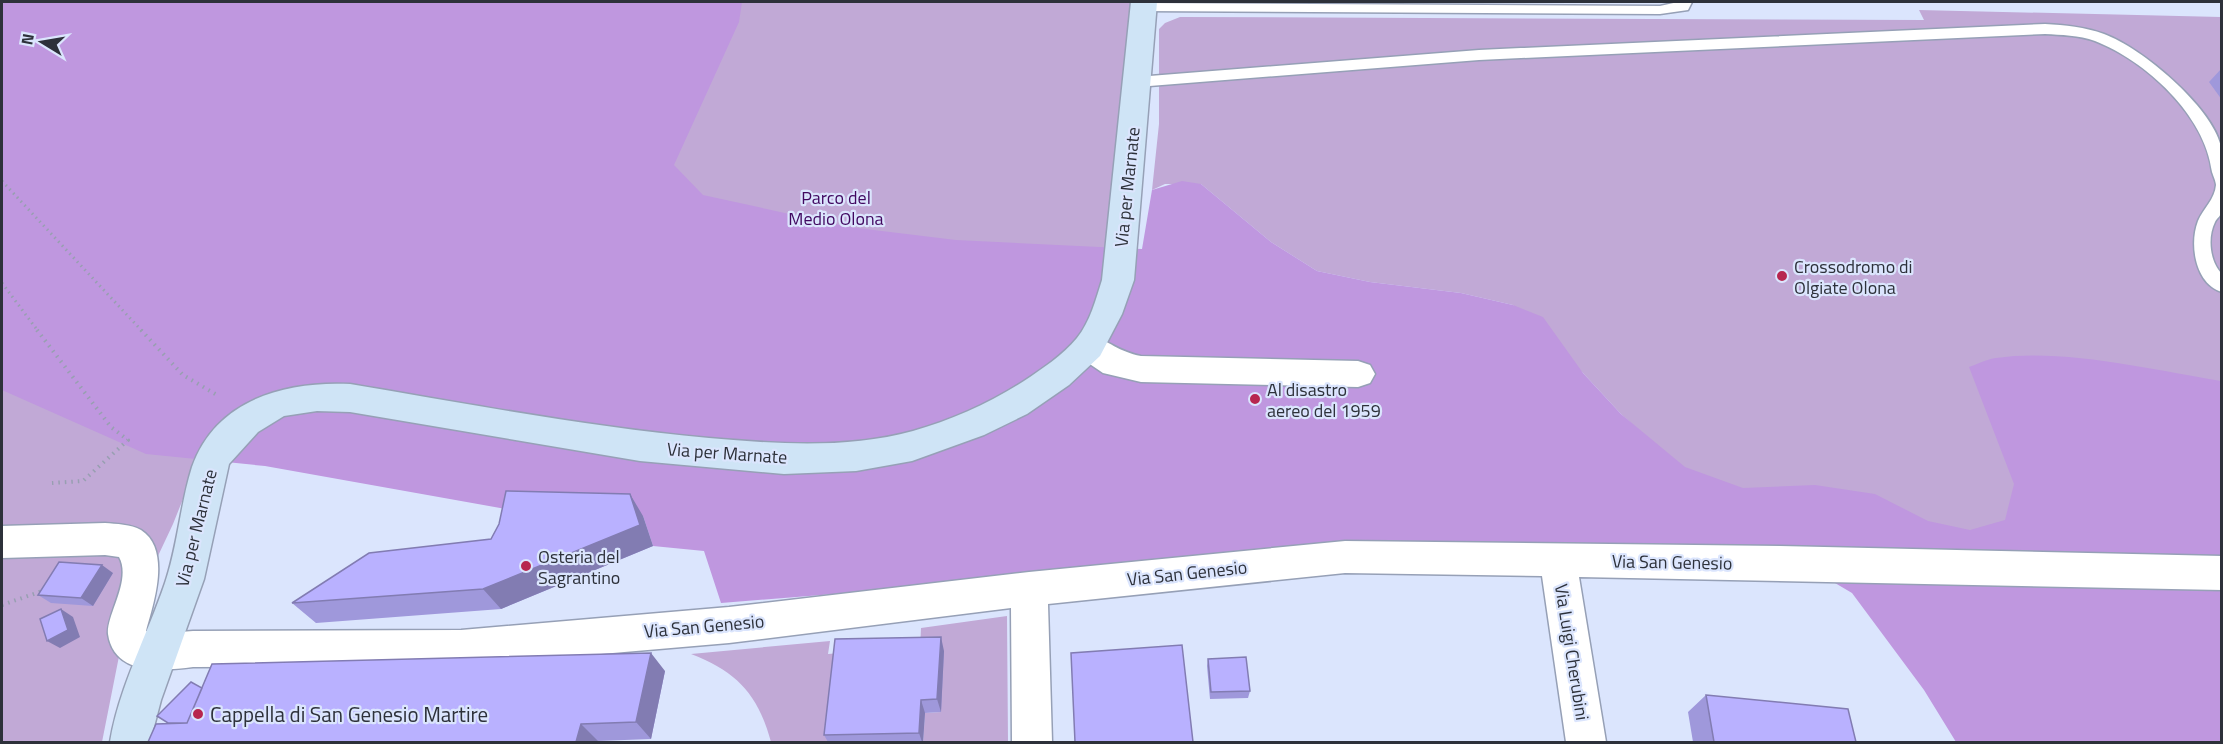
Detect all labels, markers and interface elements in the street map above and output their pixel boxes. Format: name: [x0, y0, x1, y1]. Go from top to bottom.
north arrow: [12, 12, 72, 72]
text: N: [14, 31, 40, 47]
street label: Via per Marnate: [1107, 126, 1147, 248]
park label: Parco del Medio Olona: [788, 184, 884, 232]
place label: Crossodromo di Olgiate Olona: [1794, 253, 1913, 301]
marker: Crossodromo di Olgiate Olona: [1775, 269, 1789, 283]
place label: Al disastro aereo del 1959: [1267, 376, 1381, 424]
marker: Al disastro aereo del 1959: [1248, 392, 1262, 406]
street label: Via per Marnate: [666, 435, 788, 471]
street label: Via per Marnate: [168, 466, 224, 590]
place label: Osteria del Sagrantino: [538, 543, 620, 591]
street label: Via San Genesio: [1612, 547, 1732, 577]
street label: Via San Genesio: [1126, 553, 1248, 593]
marker: Osteria del Sagrantino: [519, 559, 533, 573]
street label: Via Luigi Cherubini: [1548, 582, 1596, 722]
street label: Via San Genesio: [643, 607, 765, 645]
place label: Cappella di San Genesio Martire: [210, 698, 488, 730]
marker: Cappella di San Genesio Martire: [191, 707, 205, 721]

